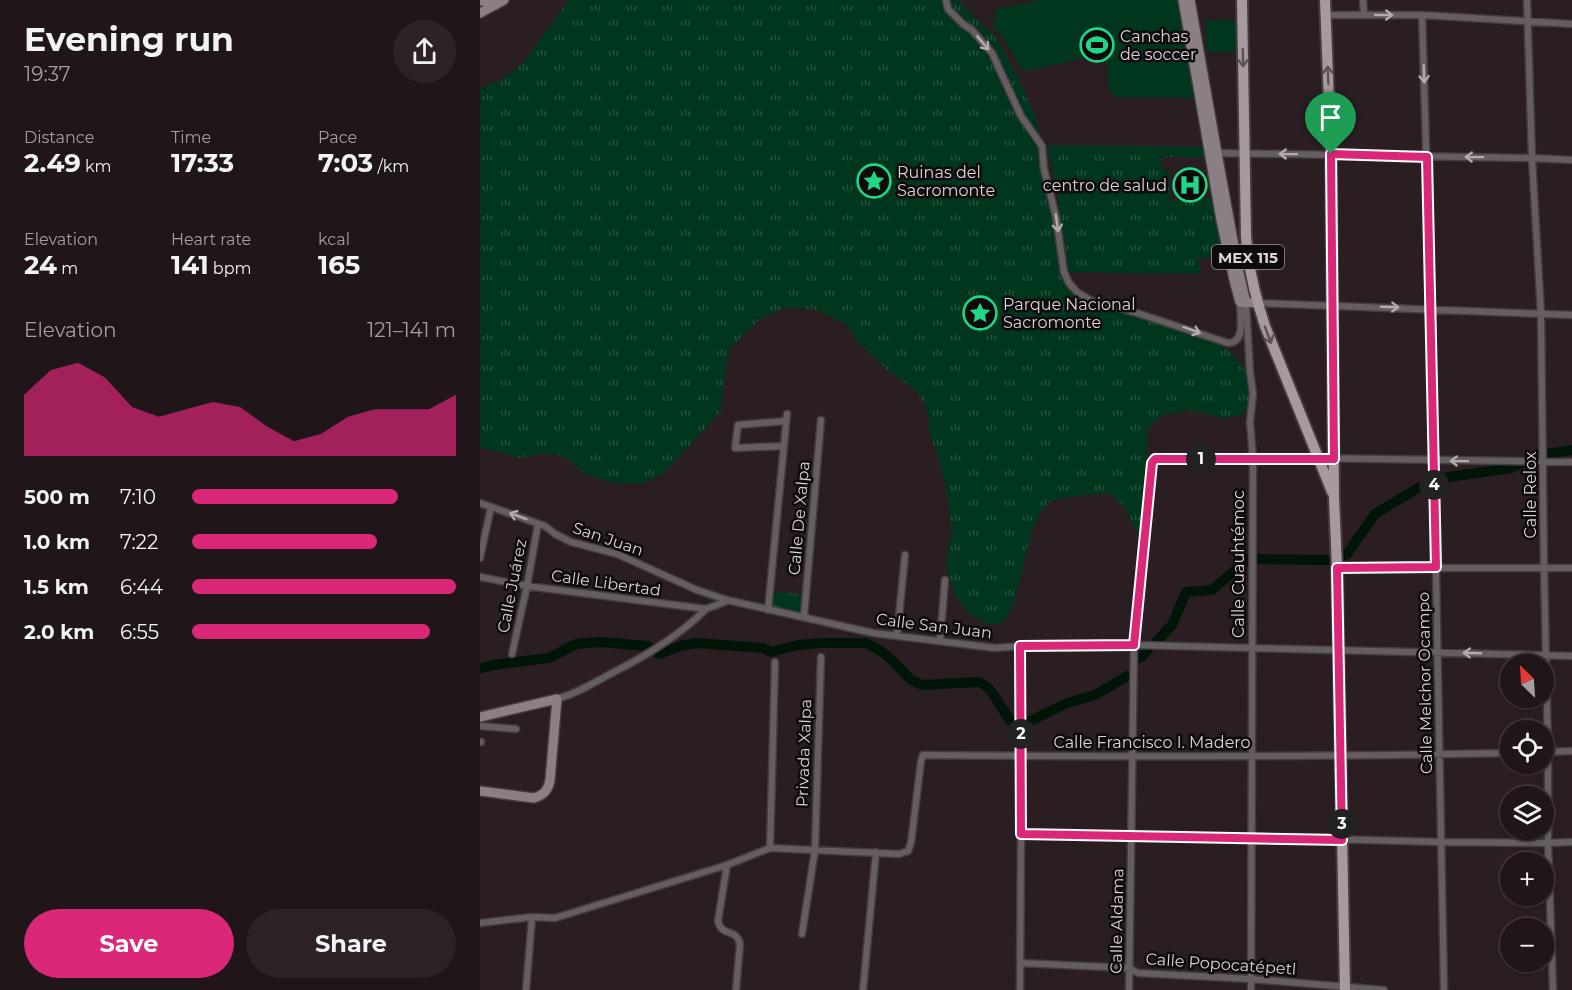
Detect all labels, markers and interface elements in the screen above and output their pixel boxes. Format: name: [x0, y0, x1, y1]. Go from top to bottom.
one-way arrow: [1373, 9, 1393, 20]
text: Evening run: [24, 19, 234, 59]
button: share: [393, 20, 456, 83]
sports icon: Canchas de soccer: [1079, 27, 1115, 63]
place label: Canchas de soccer: [1120, 27, 1196, 64]
one-way arrow: [977, 35, 990, 51]
one-way arrow: [1237, 48, 1249, 68]
text: 19:37: [24, 62, 70, 86]
one-way arrow: [1419, 63, 1430, 83]
one-way arrow: [1322, 65, 1333, 85]
pin: [1305, 92, 1356, 154]
icon: arrive: [1314, 101, 1347, 134]
text: Distance: [24, 128, 94, 147]
text: Time: [171, 128, 211, 147]
text: Pace: [318, 128, 357, 147]
text: 2.49: [24, 147, 81, 179]
text: 17:33: [171, 147, 234, 179]
text: 7:03: [318, 147, 373, 179]
one-way arrow: [1278, 148, 1298, 160]
one-way arrow: [1464, 151, 1484, 163]
text: km: [81, 157, 111, 176]
text: /km: [373, 157, 409, 176]
place icon: Ruinas del Sacromonte: [856, 163, 892, 199]
place label: Ruinas del Sacromonte: [897, 163, 995, 200]
hospital icon: centro de salud: [1172, 167, 1208, 203]
place label: centro de salud: [1043, 176, 1167, 195]
one-way arrow: [1051, 213, 1062, 233]
text: Elevation: [24, 230, 98, 249]
text: Heart rate: [171, 230, 251, 249]
text: kcal: [318, 230, 350, 249]
road number: MEX 115: [1212, 245, 1284, 269]
text: 24: [24, 249, 57, 281]
text: 141: [171, 249, 209, 281]
text: 165: [318, 249, 360, 281]
text: m: [57, 259, 78, 278]
text: bpm: [209, 259, 252, 278]
place icon: Parque Nacional Sacromonte: [962, 295, 998, 331]
place label: Parque Nacional Sacromonte: [1003, 295, 1136, 332]
one-way arrow: [1379, 302, 1399, 313]
text: Elevation: [24, 318, 116, 342]
text: 121–141 m: [367, 318, 456, 342]
one-way arrow: [1263, 325, 1274, 343]
one-way arrow: [1182, 326, 1201, 337]
pin: 1: [1186, 444, 1216, 474]
text: 1: [1198, 449, 1204, 468]
street label: Calle Relox: [1521, 451, 1540, 538]
one-way arrow: [1450, 455, 1470, 467]
street label: Calle De Xalpa: [785, 460, 813, 576]
pin: 4: [1419, 470, 1449, 500]
text: 4: [1428, 475, 1440, 494]
text: 500 m: [24, 485, 90, 509]
text: 7:10: [120, 485, 156, 509]
street label: Calle Cuauhtémoc: [1229, 490, 1248, 638]
one-way arrow: [509, 510, 528, 521]
street label: San Juan: [570, 518, 646, 560]
text: 1.0 km: [24, 530, 90, 554]
text: 7:22: [120, 530, 158, 554]
street label: Calle Juárez: [494, 537, 530, 635]
street label: Calle Libertad: [550, 566, 662, 600]
text: 1.5 km: [24, 575, 89, 599]
text: 6:44: [120, 575, 163, 599]
street label: Calle Melchor Ocampo: [1414, 592, 1436, 774]
street label: Calle San Juan: [875, 609, 993, 643]
text: 2.0 km: [24, 620, 94, 644]
text: 6:55: [120, 620, 159, 644]
one-way arrow: [1462, 647, 1482, 659]
north arrow: [1500, 654, 1554, 708]
map controls: [1500, 654, 1554, 972]
street label: Privada Xalpa: [793, 699, 815, 807]
pin: 2: [1006, 719, 1036, 749]
button: locate: [1500, 720, 1554, 774]
text: 2: [1016, 724, 1026, 743]
street label: Calle Francisco I. Madero: [1053, 733, 1251, 752]
button: layers: [1500, 786, 1554, 840]
pin: 3: [1327, 809, 1357, 839]
text: 3: [1337, 814, 1347, 833]
button: +: [1500, 852, 1554, 906]
street label: Calle Aldama: [1107, 868, 1127, 974]
button: Save: [24, 909, 234, 978]
button: Share: [246, 909, 456, 978]
button: −: [1500, 918, 1554, 972]
street label: Calle Popocatépetl: [1145, 949, 1297, 979]

